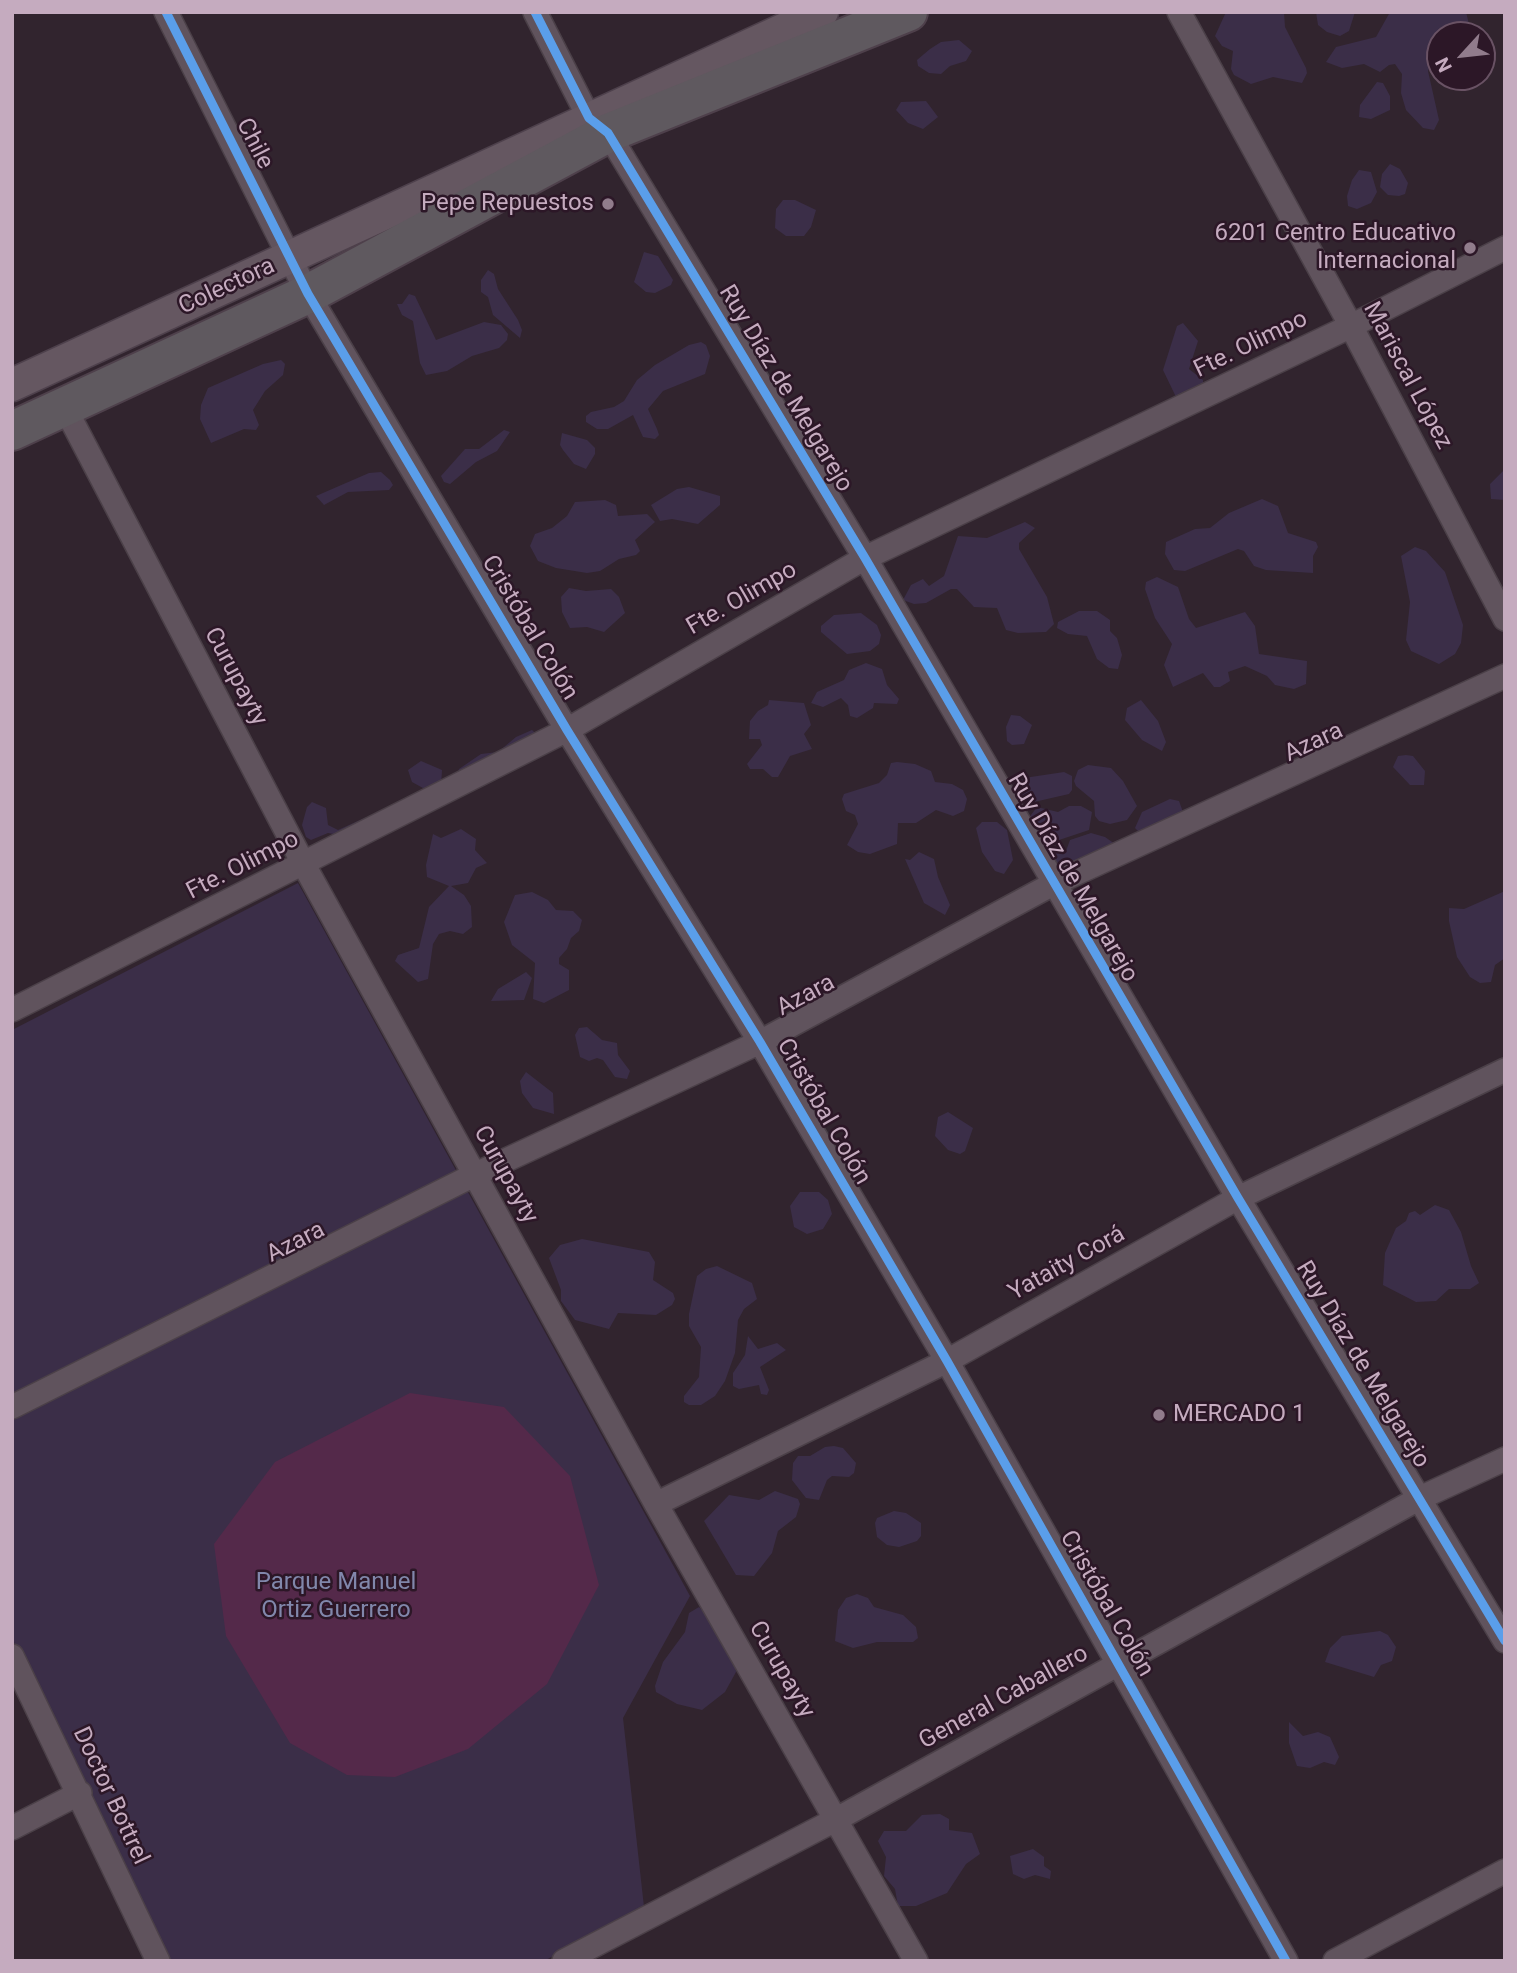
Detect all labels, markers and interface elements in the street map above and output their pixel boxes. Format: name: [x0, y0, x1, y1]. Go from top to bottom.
north arrow: [1426, 21, 1496, 91]
text: N: [1430, 54, 1457, 76]
street label: Chile: [229, 114, 279, 174]
place label: Pepe Repuestos: [421, 190, 594, 218]
marker: Pepe Repuestos: [600, 196, 616, 212]
place label: 6201 Centro Educativo Internacional: [1214, 220, 1456, 276]
marker: 6201 Centro Educativo Internacional: [1462, 240, 1478, 256]
street label: Colectora: [174, 252, 280, 322]
street label: Ruy Díaz de Melgarejo: [712, 280, 858, 498]
street label: Mariscal López: [1356, 298, 1458, 454]
street label: Fte. Olimpo: [1190, 305, 1312, 385]
street label: Cristóbal Colón: [475, 550, 583, 706]
street label: Fte. Olimpo: [682, 556, 802, 642]
street label: Curupayty: [197, 623, 273, 731]
street label: Azara: [1280, 717, 1348, 769]
street label: Ruy Díaz de Melgarejo: [1000, 768, 1144, 988]
street label: Fte. Olimpo: [182, 825, 304, 907]
street label: Azara: [772, 969, 840, 1023]
street label: Cristóbal Colón: [770, 1034, 876, 1190]
street label: Curupayty: [466, 1121, 544, 1229]
street label: Azara: [262, 1216, 330, 1270]
street label: Yataity Corá: [1004, 1220, 1130, 1308]
street label: Ruy Díaz de Melgarejo: [1289, 1256, 1435, 1474]
place label: MERCADO 1: [1173, 1401, 1305, 1429]
marker: MERCADO 1: [1151, 1407, 1167, 1423]
street label: Cristóbal Colón: [1053, 1526, 1159, 1682]
park label: Parque Manuel Ortiz Guerrero: [256, 1569, 416, 1625]
street label: Curupayty: [742, 1616, 820, 1724]
street label: General Caballero: [914, 1640, 1094, 1756]
street label: Doctor Bottrel: [66, 1723, 154, 1869]

